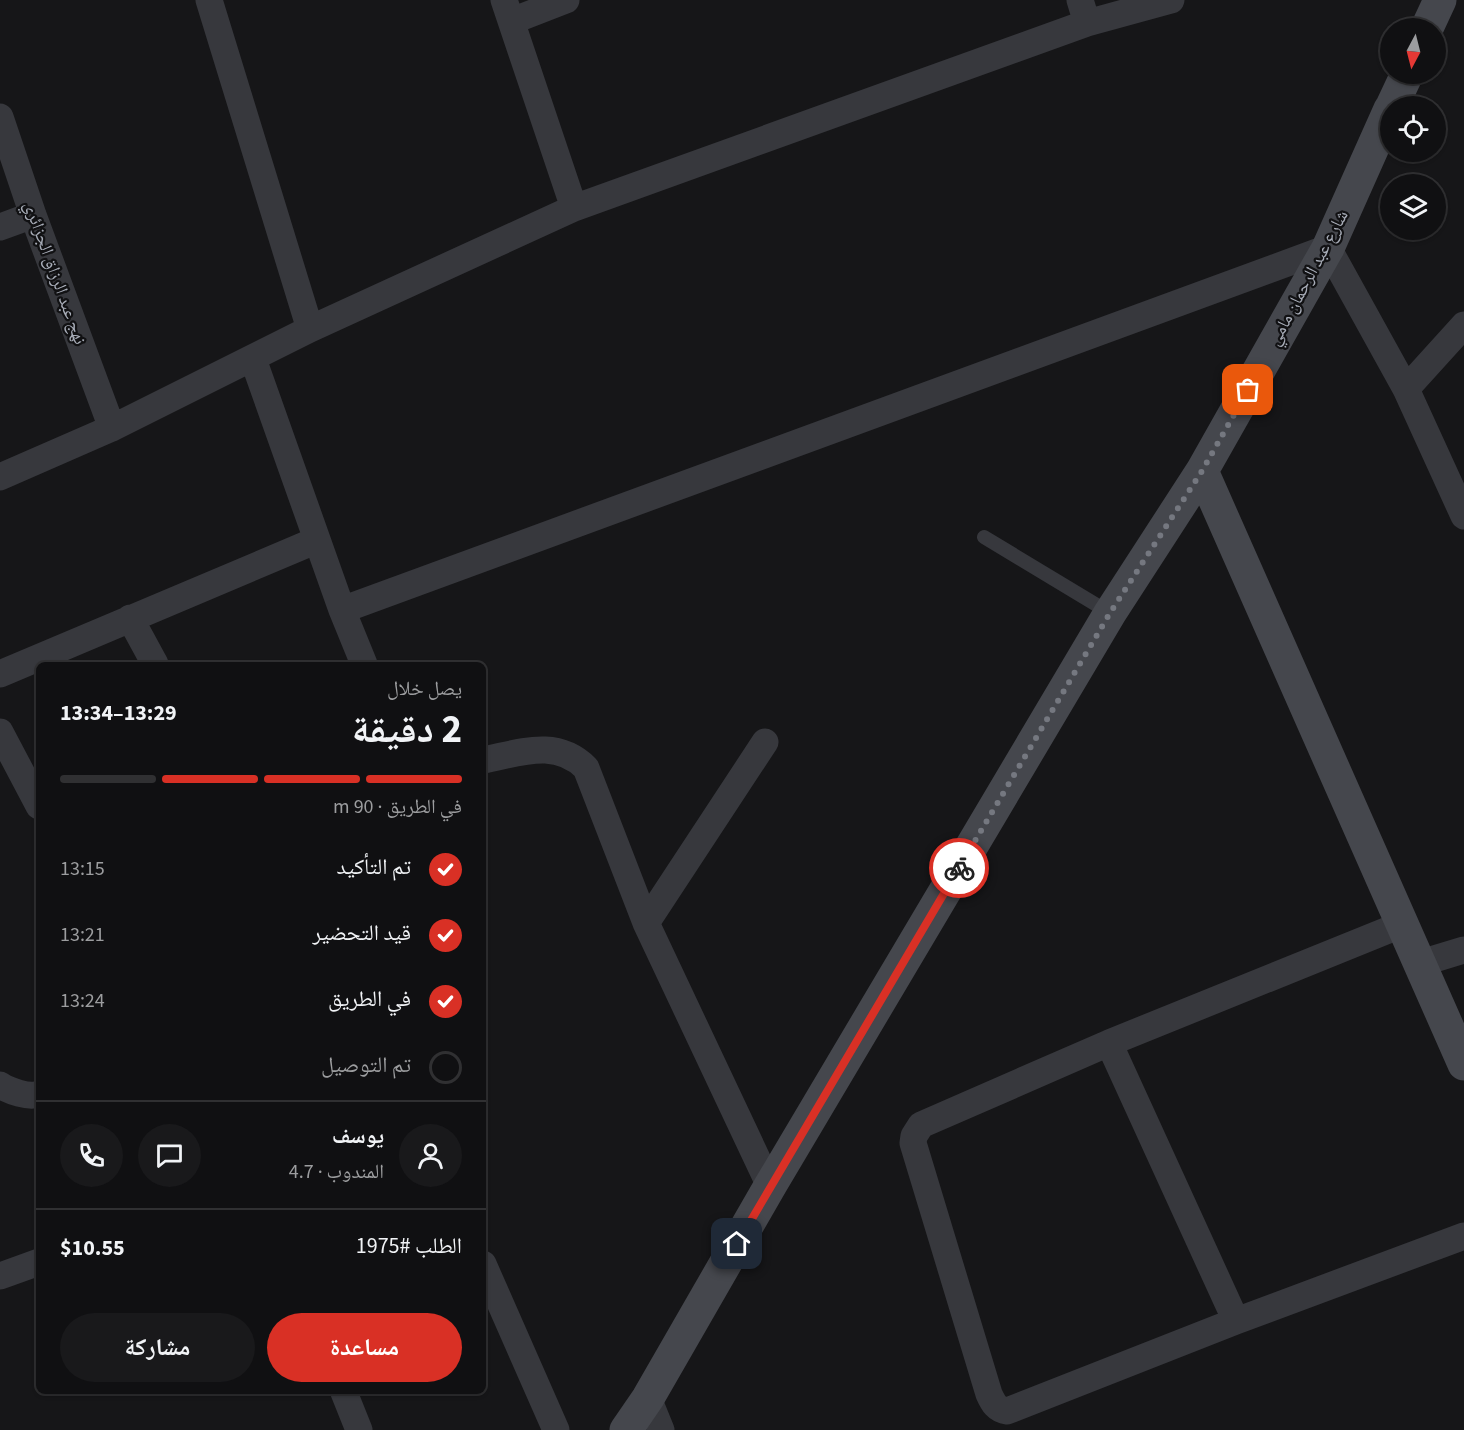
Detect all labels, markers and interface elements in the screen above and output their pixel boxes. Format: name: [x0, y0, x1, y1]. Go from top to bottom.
north arrow: [1380, 18, 1446, 84]
map controls: [1380, 18, 1446, 240]
button: locate: [1380, 96, 1446, 162]
button: layers: [1380, 174, 1446, 240]
street label: نهج عبد الرزاق الجزائري: [16, 198, 93, 349]
street label: شارع عبد الرحمان مامي: [1262, 206, 1356, 351]
pin: [1222, 364, 1273, 415]
icon: bag: [1231, 373, 1264, 406]
text: يصل خلال: [387, 675, 462, 703]
text: 13:29–13:34: [60, 697, 177, 729]
text: 2 دقيقة: [352, 702, 462, 758]
text: في الطريق · 90 m: [333, 793, 462, 821]
courier: [929, 838, 989, 898]
text: تم التأكيد: [337, 851, 411, 883]
icon: bike: [943, 852, 976, 885]
icon: check: [429, 853, 462, 886]
text: 13:15: [60, 855, 105, 883]
text: قيد التحضير: [313, 917, 411, 949]
icon: check: [429, 919, 462, 952]
text: 13:21: [60, 921, 105, 949]
text: في الطريق: [328, 983, 411, 1015]
icon: check: [429, 985, 462, 1018]
text: 13:24: [60, 987, 105, 1015]
text: تم التوصيل: [321, 1049, 411, 1081]
text: يوسف: [332, 1120, 384, 1152]
button: phone: [60, 1124, 123, 1187]
button: chat: [138, 1124, 201, 1187]
button: person: [399, 1124, 462, 1187]
text: المندوب · 4.7: [289, 1158, 384, 1186]
pin: [711, 1218, 762, 1269]
icon: home: [720, 1227, 753, 1260]
text: الطلب #1975: [356, 1230, 462, 1262]
text: $10.55: [60, 1232, 125, 1264]
button: مشاركة: [60, 1313, 255, 1382]
button: مساعدة: [267, 1313, 462, 1382]

